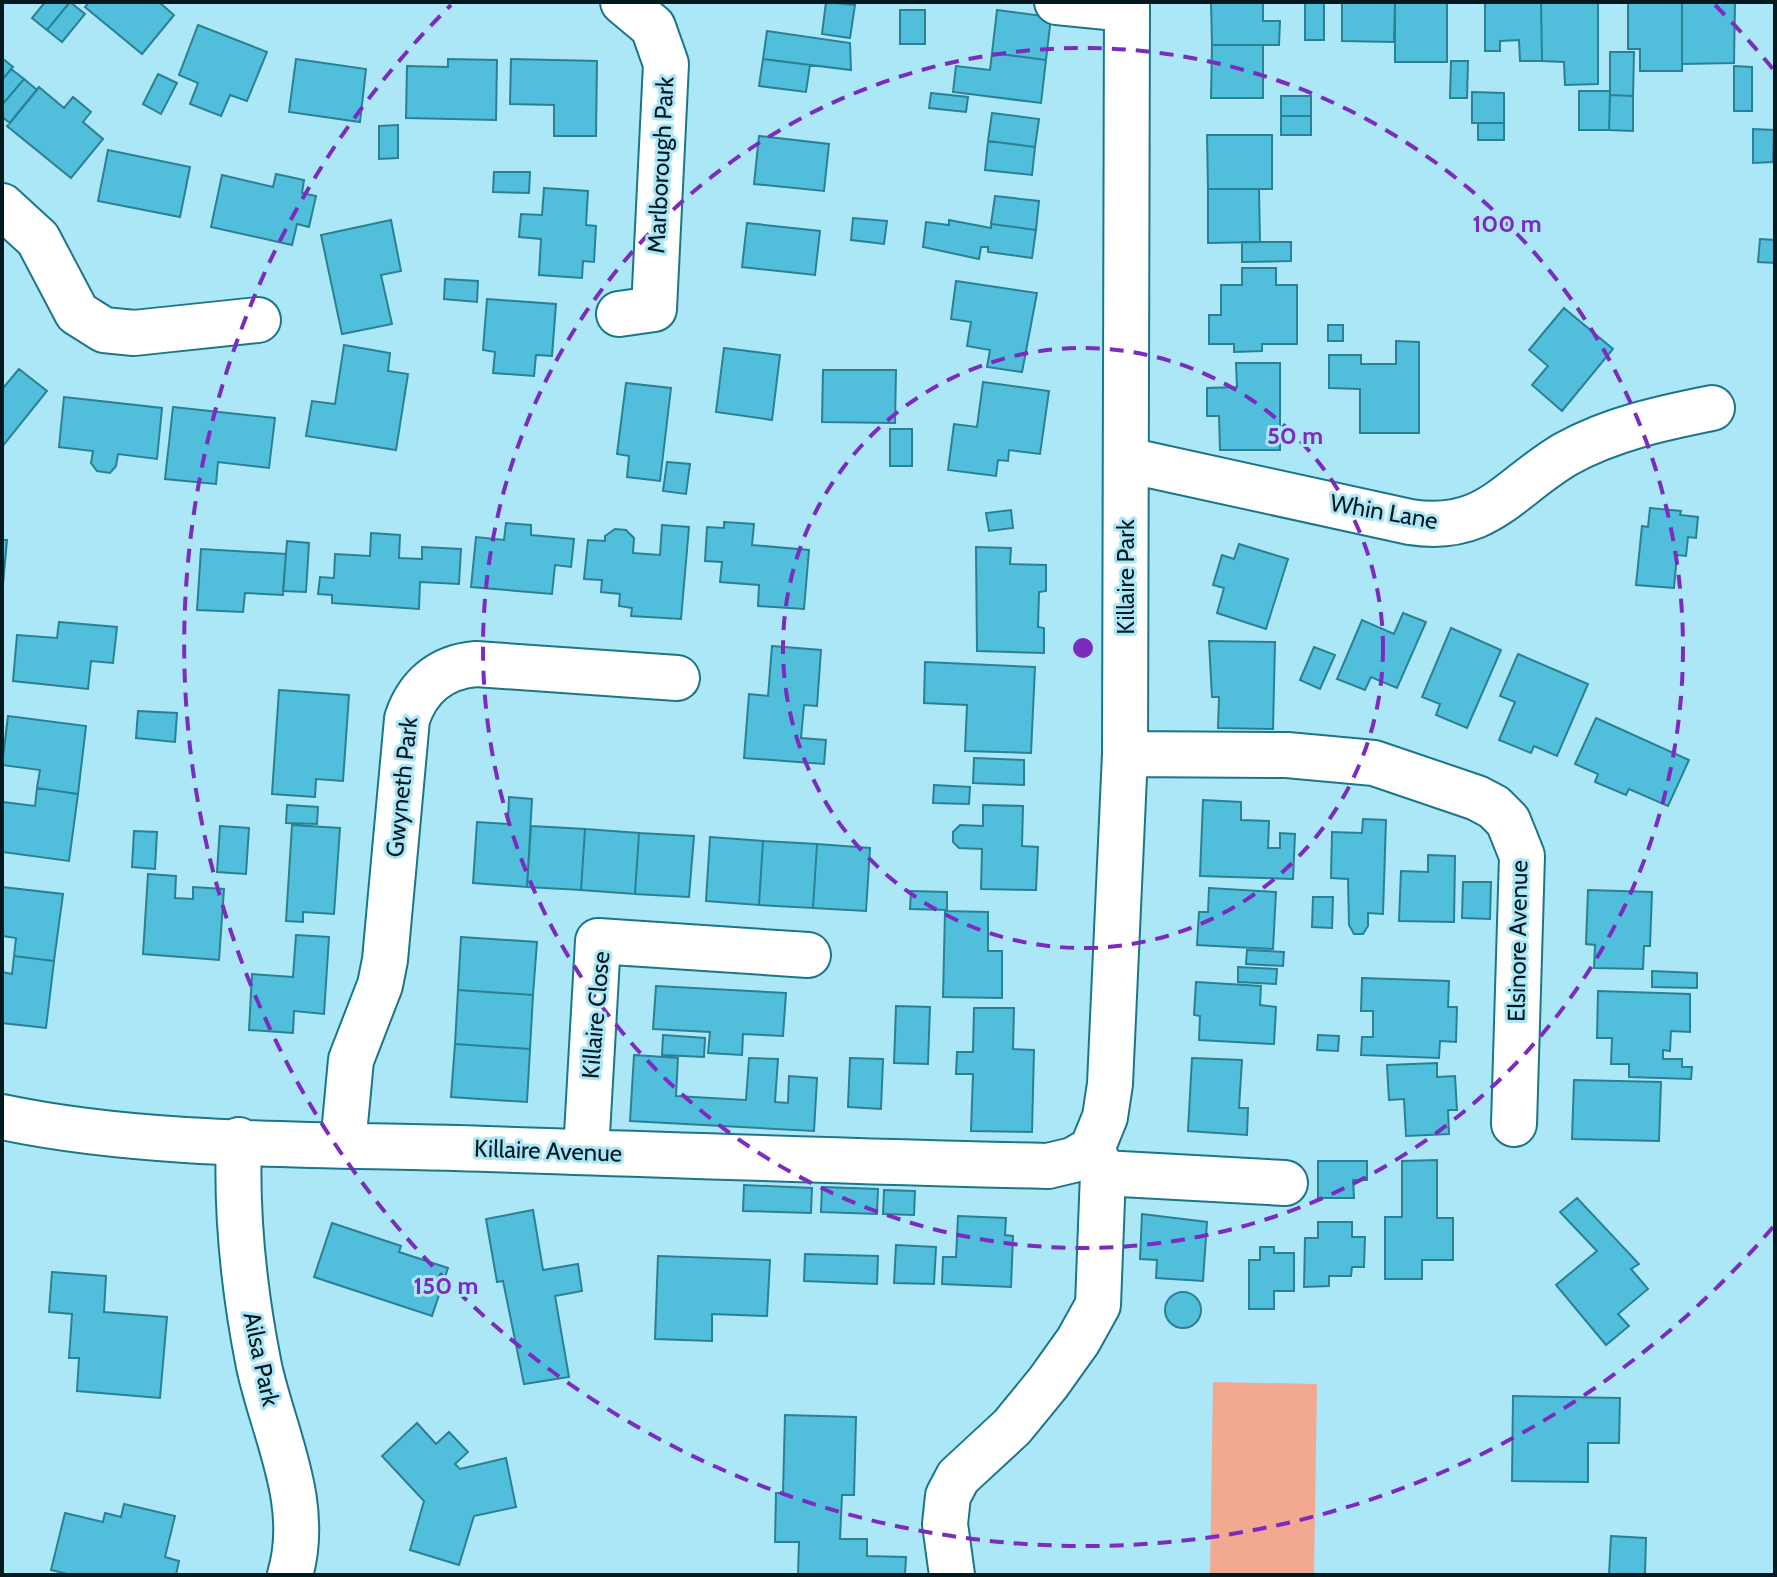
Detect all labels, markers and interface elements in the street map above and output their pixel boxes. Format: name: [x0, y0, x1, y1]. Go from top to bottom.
street label: Marlborough Park: [641, 75, 680, 254]
text: 100 m: [1472, 209, 1542, 238]
text: 50 m: [1267, 421, 1323, 450]
street label: Whin Lane: [1328, 488, 1440, 535]
street label: Killaire Park: [1111, 519, 1140, 635]
centre of rings: [1069, 634, 1097, 662]
street label: Gwyneth Park: [380, 715, 423, 859]
street label: Elsinore Avenue: [1502, 860, 1533, 1022]
street label: Killaire Close: [575, 950, 616, 1080]
street label: Killaire Avenue: [473, 1133, 623, 1168]
text: 150 m: [414, 1271, 478, 1300]
street label: Ailsa Park: [237, 1309, 286, 1409]

